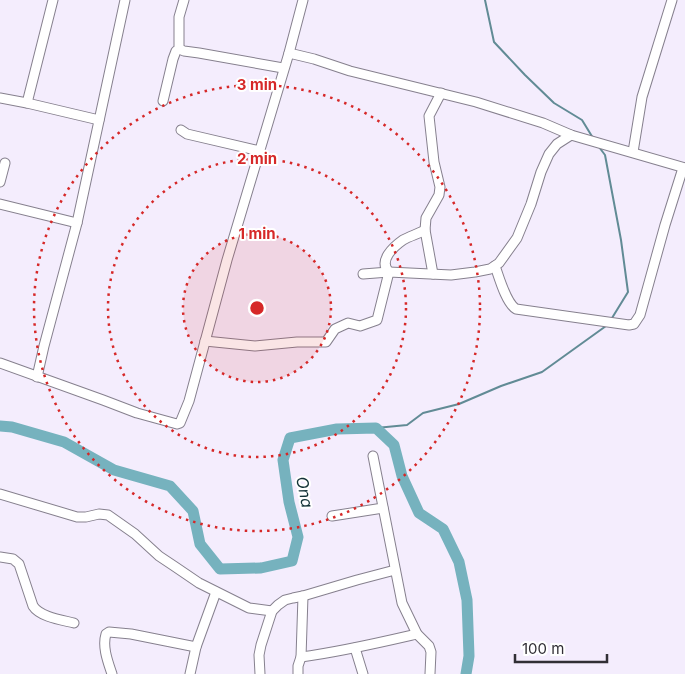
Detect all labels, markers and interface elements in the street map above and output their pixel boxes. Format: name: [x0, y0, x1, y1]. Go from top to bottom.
text: 3 min: [237, 75, 277, 94]
text: 2 min: [237, 149, 277, 168]
text: 1 min: [238, 224, 276, 243]
centre of rings: [248, 299, 266, 317]
water label: Ona: [292, 475, 318, 510]
scale bar: [515, 632, 608, 664]
text: 100 m: [522, 639, 564, 658]

